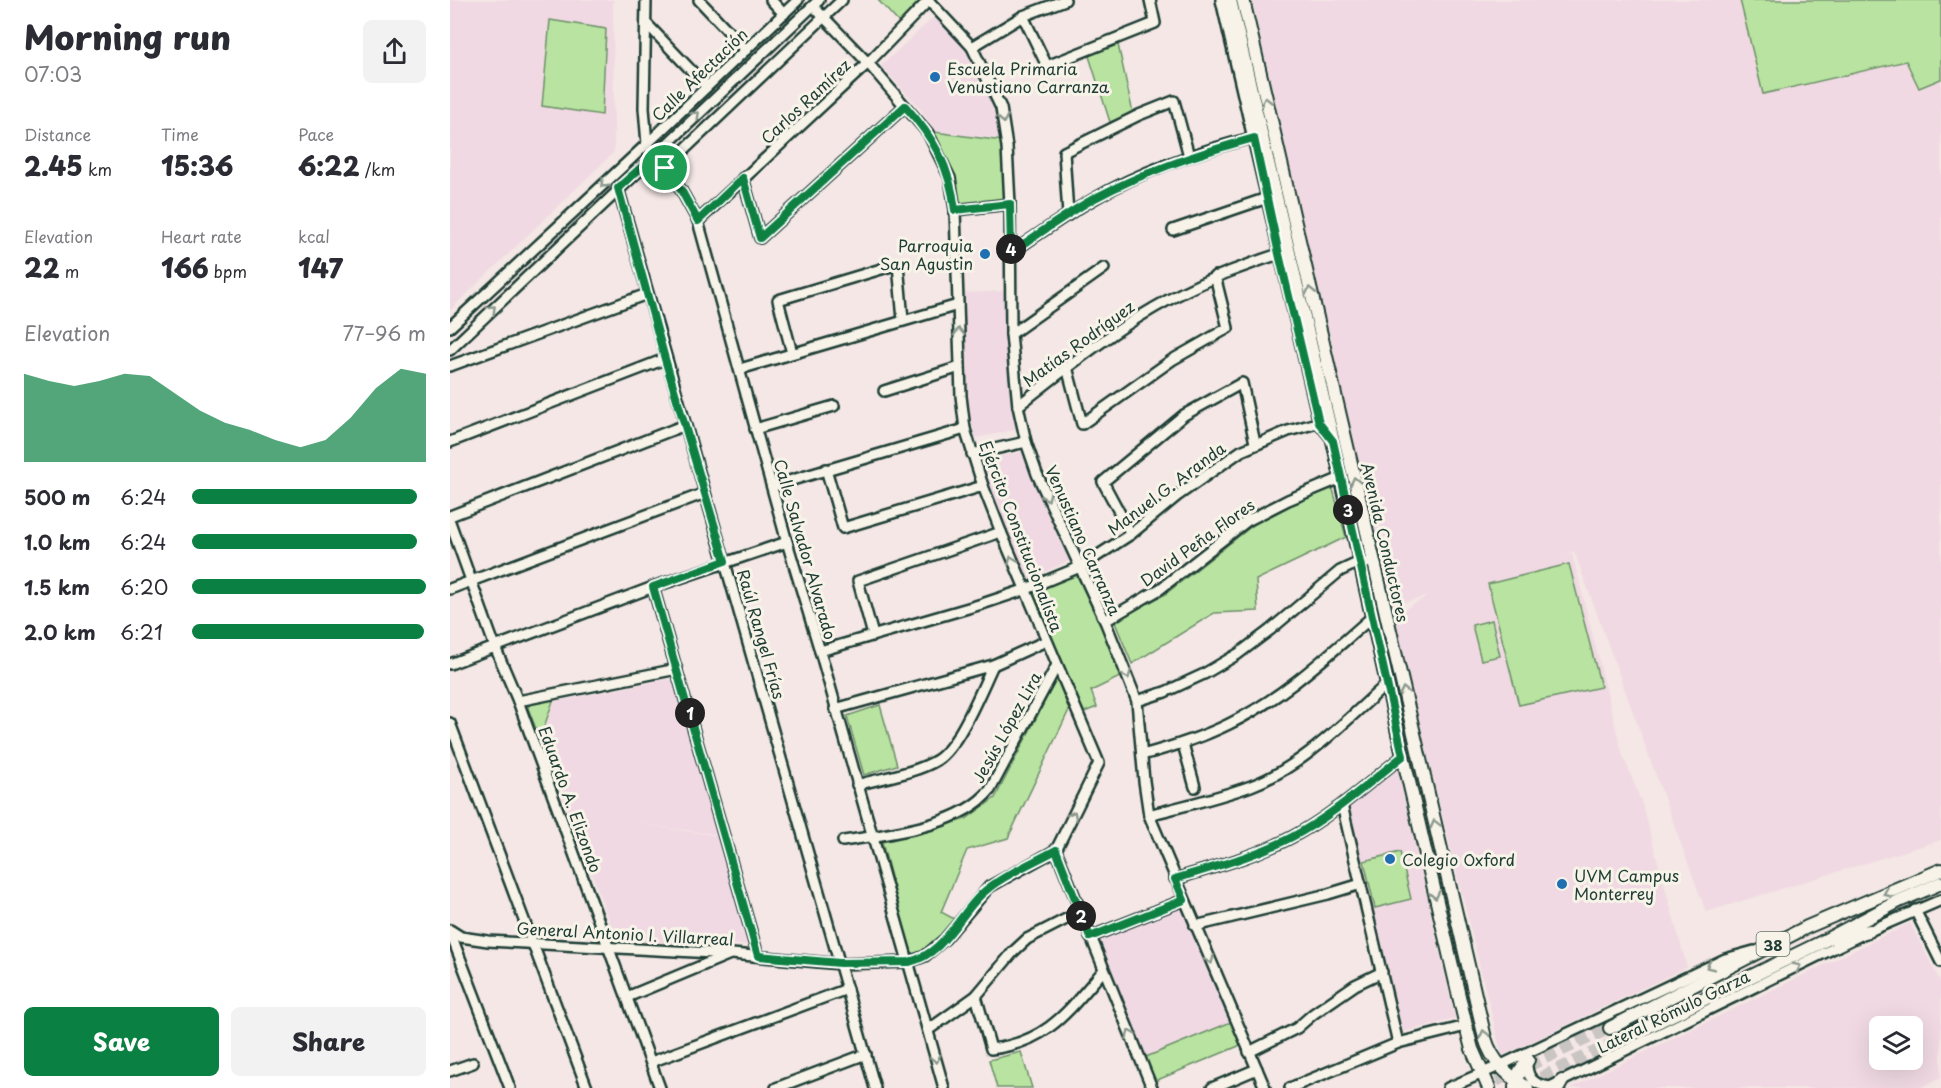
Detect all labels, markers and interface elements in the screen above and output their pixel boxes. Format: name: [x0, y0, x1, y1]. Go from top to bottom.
text: Morning run: [24, 11, 231, 61]
button: share: [363, 20, 426, 83]
street label: Calle Afectación: [646, 22, 752, 126]
street label: Carlos Ramírez: [755, 53, 856, 149]
place label: Escuela Primaria Venustiano Carranza: [947, 56, 1110, 98]
text: 07:03: [24, 59, 82, 89]
marker: Escuela Primaria Venustiano Carranza: [928, 70, 942, 84]
one-way arrow: [1261, 96, 1274, 106]
one-way arrow: [690, 111, 700, 122]
one-way arrow: [996, 113, 1009, 123]
text: Distance: [24, 122, 91, 146]
text: Time: [161, 122, 199, 146]
text: Pace: [298, 122, 334, 146]
pin: [639, 142, 690, 193]
text: 2.45: [24, 146, 83, 185]
text: 15:36: [161, 146, 233, 185]
text: 6:22: [298, 146, 360, 185]
icon: arrive: [648, 151, 681, 184]
text: km: [83, 157, 112, 181]
text: /km: [360, 157, 395, 181]
one-way arrow: [600, 177, 611, 188]
text: Elevation: [24, 224, 93, 248]
text: Heart rate: [161, 224, 242, 248]
text: kcal: [298, 224, 330, 248]
place label: Parroquia San Agustin: [880, 233, 973, 275]
pin: 4: [996, 234, 1026, 264]
text: 4: [1006, 237, 1016, 261]
marker: Parroquia San Agustin: [978, 247, 992, 261]
text: 22: [24, 248, 59, 287]
text: 166: [161, 248, 209, 287]
text: 147: [298, 248, 343, 287]
text: m: [59, 259, 79, 283]
text: bpm: [209, 259, 247, 283]
one-way arrow: [1305, 286, 1318, 296]
street label: Matías Rodríguez: [1017, 294, 1139, 392]
one-way arrow: [485, 306, 496, 317]
text: Elevation: [24, 318, 110, 348]
text: 77–96 m: [342, 318, 426, 348]
one-way arrow: [952, 327, 965, 336]
street label: Manuel G. Aranda: [1102, 435, 1230, 540]
street label: Ejército Constitucionalista: [974, 437, 1070, 635]
street label: Calle Salvador Alvarado: [769, 456, 843, 642]
street label: Avenida Conductores: [1356, 460, 1416, 624]
street label: Venustiano Carranza: [1040, 461, 1128, 620]
one-way arrow: [1349, 476, 1362, 486]
text: 500 m: [24, 482, 91, 512]
text: 6:24: [120, 482, 167, 512]
one-way arrow: [1039, 491, 1051, 502]
street label: David Peña Flores: [1135, 492, 1259, 592]
pin: 3: [1333, 495, 1363, 525]
text: 3: [1343, 498, 1353, 522]
text: 1.0 km: [24, 527, 91, 557]
text: 6:24: [120, 527, 167, 557]
one-way arrow: [1007, 556, 1019, 567]
street label: Raúl Rangel Frías: [732, 566, 792, 702]
text: 1.5 km: [24, 572, 90, 602]
text: 6:20: [120, 572, 168, 602]
text: 2.0 km: [24, 617, 96, 647]
text: 6:21: [120, 617, 163, 647]
street label: Jesús López Lira: [966, 667, 1046, 787]
one-way arrow: [1120, 669, 1132, 680]
one-way arrow: [1398, 686, 1411, 696]
pin: 1: [675, 698, 705, 728]
text: 1: [686, 701, 694, 725]
street label: Eduardo A. Elizondo: [533, 723, 609, 876]
one-way arrow: [1066, 811, 1078, 822]
one-way arrow: [1430, 819, 1443, 829]
place label: Colegio Oxford: [1402, 847, 1515, 871]
marker: Colegio Oxford: [1383, 852, 1397, 866]
place label: UVM Campus Monterrey: [1574, 863, 1679, 905]
marker: UVM Campus Monterrey: [1555, 877, 1569, 891]
one-way arrow: [1883, 886, 1894, 898]
one-way arrow: [1428, 890, 1441, 900]
pin: 2: [1066, 901, 1096, 931]
text: 2: [1075, 904, 1087, 928]
street label: General Antonio I. Villarreal: [516, 915, 734, 951]
road number: 38: [1756, 932, 1790, 956]
one-way arrow: [1203, 954, 1215, 965]
one-way arrow: [1705, 958, 1716, 970]
one-way arrow: [1790, 963, 1801, 975]
street label: Lateral Rómulo Garza: [1593, 964, 1753, 1058]
button: Save: [24, 1007, 219, 1076]
button: Share: [231, 1007, 426, 1076]
map controls: [1869, 1016, 1923, 1070]
button: layers: [1869, 1016, 1923, 1070]
one-way arrow: [1125, 1029, 1137, 1040]
one-way arrow: [1479, 1029, 1492, 1039]
one-way arrow: [929, 1053, 941, 1063]

